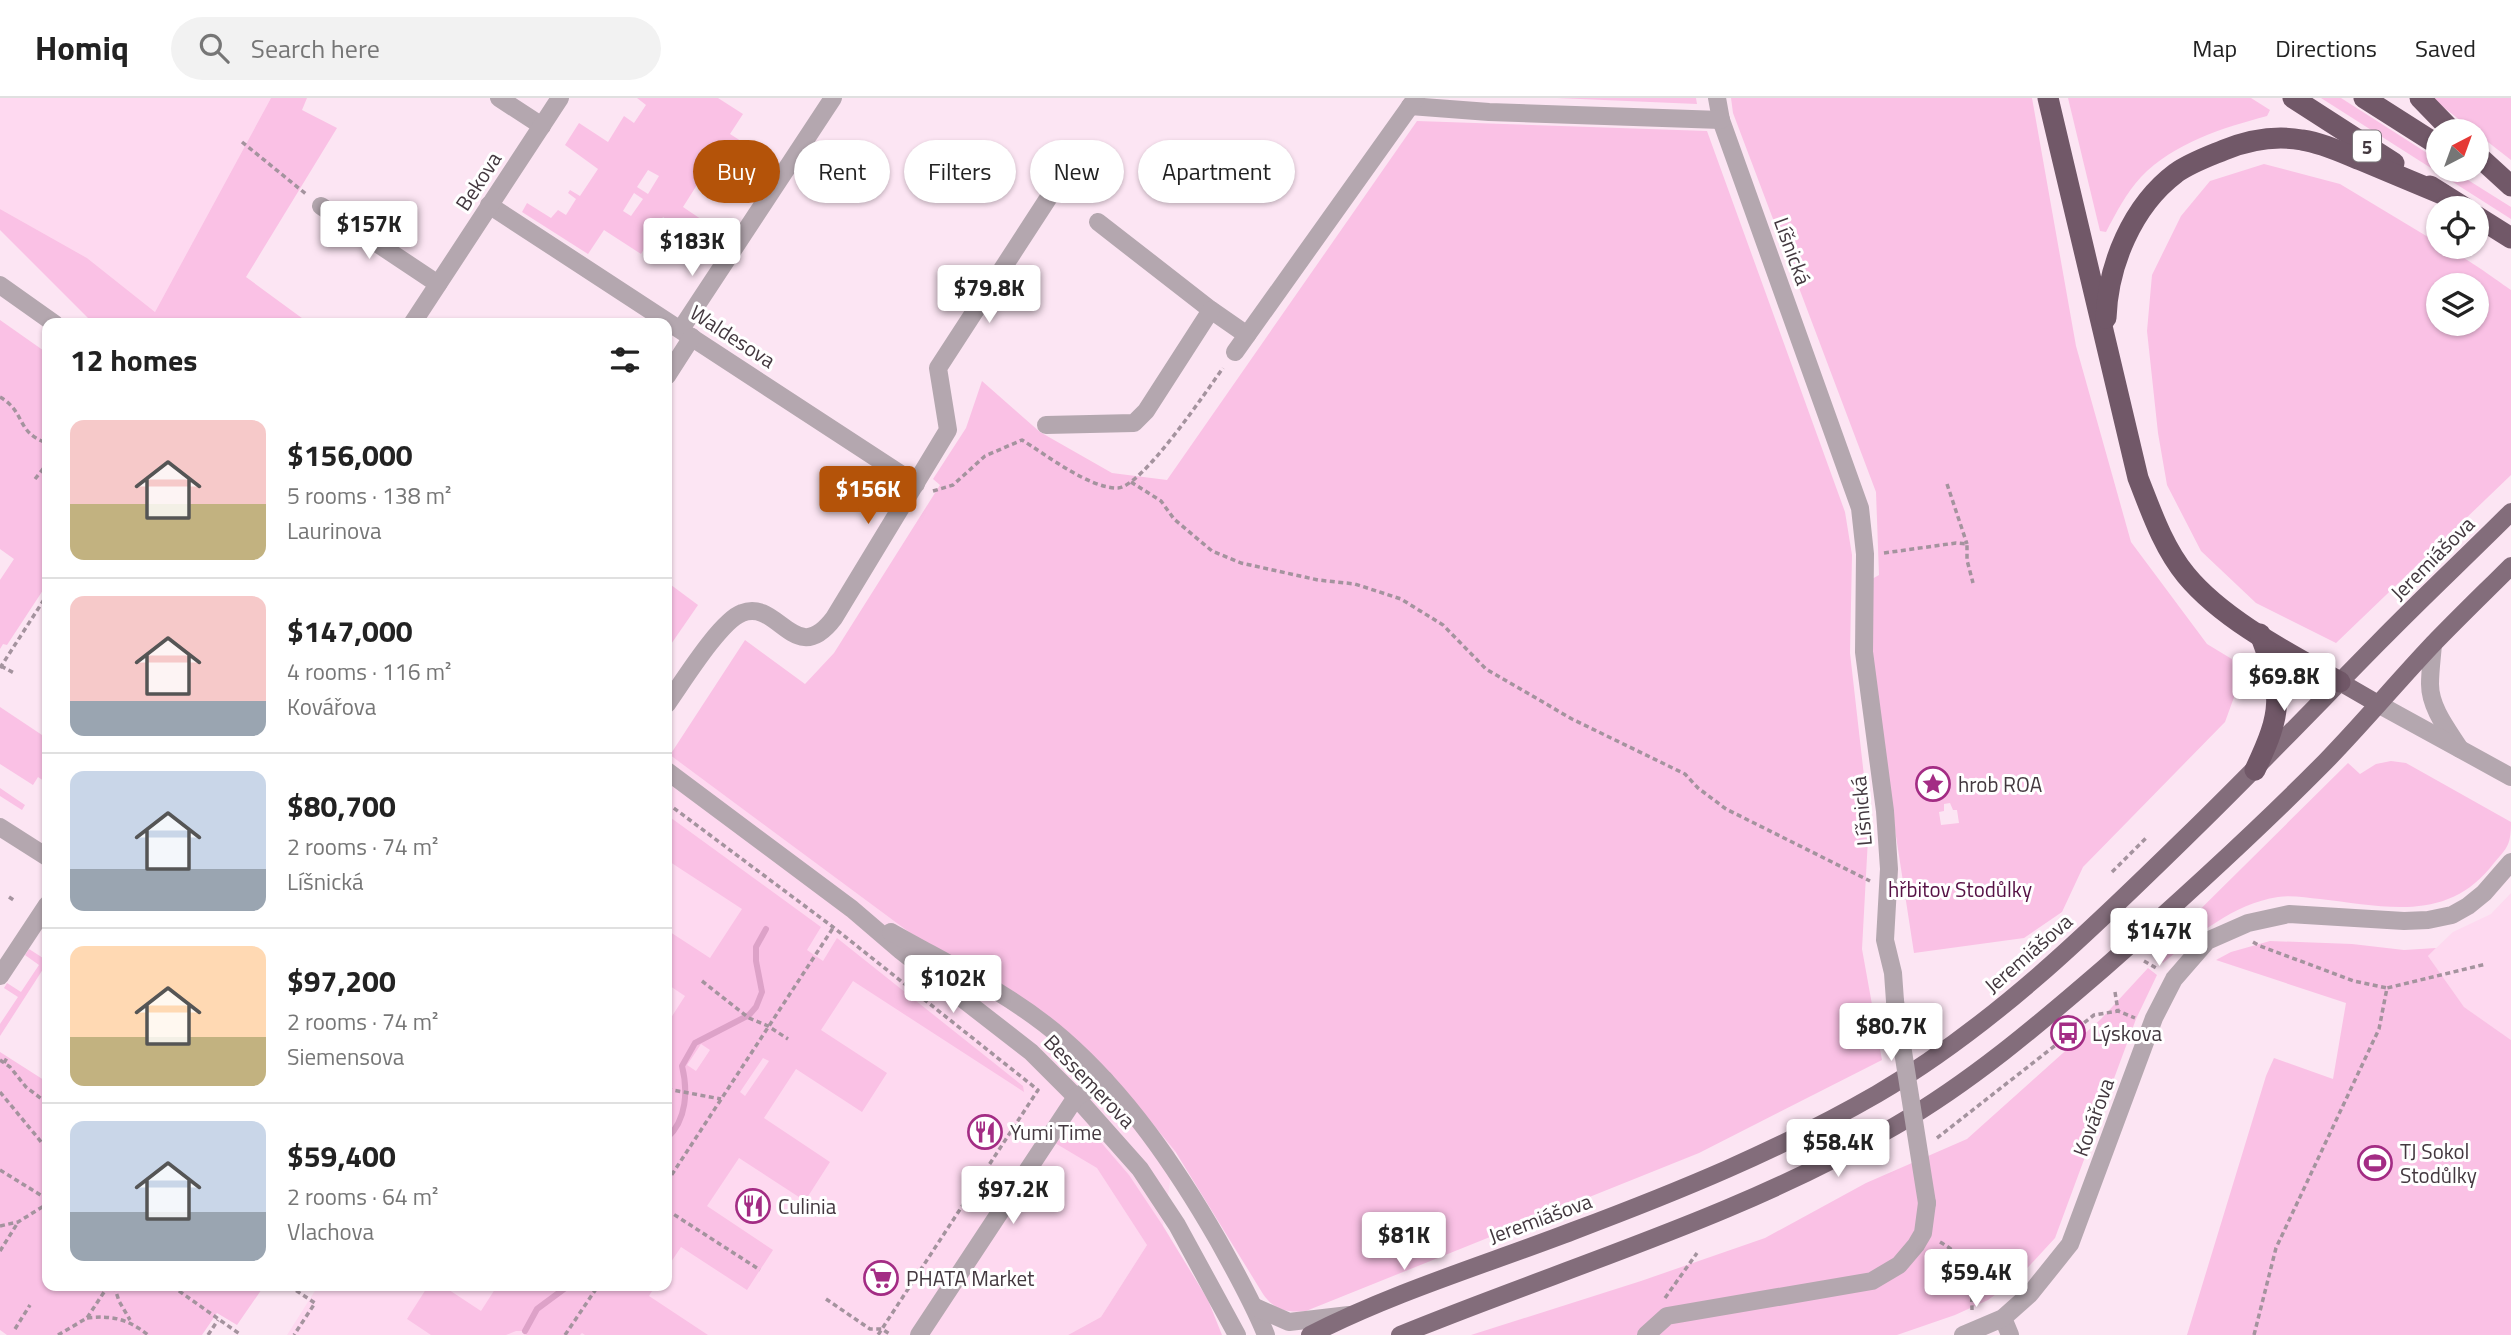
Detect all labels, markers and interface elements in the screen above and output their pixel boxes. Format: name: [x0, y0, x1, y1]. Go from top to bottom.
search box: [171, 17, 661, 80]
text: Homiq: [35, 23, 129, 73]
icon: search: [195, 29, 233, 67]
text: Search here: [251, 29, 380, 68]
text: Map: [2192, 30, 2237, 66]
text: Directions: [2275, 30, 2377, 66]
text: Saved: [2415, 30, 2476, 66]
north arrow: [2426, 119, 2488, 182]
map controls: [2426, 119, 2489, 336]
road number: 5: [2353, 130, 2381, 162]
chip: Buy: [693, 140, 780, 203]
chip: Rent: [794, 140, 890, 203]
chip: Filters: [904, 140, 1016, 203]
chip: New: [1030, 140, 1124, 203]
chip: Apartment: [1138, 140, 1295, 203]
street label: Bekova: [447, 145, 509, 217]
button: locate: [2426, 196, 2489, 259]
pin: $157K: [320, 202, 418, 261]
text: $157K: [336, 206, 402, 241]
street label: Líšnická: [1766, 213, 1820, 290]
pin: $183K: [643, 218, 741, 278]
text: $183K: [659, 223, 725, 258]
pin: $79.8K: [932, 266, 1046, 325]
text: $79.8K: [953, 270, 1025, 305]
button: layers: [2426, 273, 2489, 336]
street label: Waldesova: [684, 296, 783, 376]
text: 12 homes: [70, 337, 197, 383]
icon: filters: [606, 341, 644, 379]
text: $156,000: [287, 432, 413, 478]
icon: home: [126, 448, 210, 532]
pin: $156K: [819, 466, 917, 526]
text: $156K: [835, 471, 901, 506]
text: 5 rooms · 138 m²: [287, 478, 451, 513]
street label: Jeremiášova: [2382, 508, 2482, 608]
text: Laurinova: [287, 513, 381, 548]
text: $147,000: [287, 608, 413, 654]
icon: home: [126, 624, 210, 708]
text: 4 rooms · 116 m²: [287, 654, 451, 689]
pin: $69.8K: [2227, 654, 2341, 713]
text: $69.8K: [2248, 658, 2320, 693]
text: Kovářova: [287, 689, 376, 724]
place icon: hrob ROA: [1914, 765, 1952, 803]
place label: hrob ROA: [1958, 768, 2043, 800]
street label: Líšnická: [1842, 774, 1880, 847]
text: $80,700: [287, 783, 396, 829]
icon: home: [126, 799, 210, 883]
text: 2 rooms · 74 m²: [287, 829, 438, 864]
text: Líšnická: [287, 864, 364, 899]
park label: hřbitov Stodůlky: [1888, 873, 2032, 905]
street label: Jeremiášova: [1977, 905, 2080, 1001]
pin: $147K: [2110, 908, 2208, 968]
text: $147K: [2126, 913, 2192, 948]
pin: $102K: [904, 956, 1002, 1015]
text: $97,200: [287, 958, 396, 1004]
text: $102K: [920, 960, 986, 995]
icon: home: [126, 974, 210, 1058]
text: 2 rooms · 74 m²: [287, 1004, 438, 1039]
pin: $80.7K: [1834, 1004, 1948, 1063]
text: $80.7K: [1855, 1008, 1927, 1043]
bus stop icon: Lýskova: [2049, 1014, 2087, 1052]
place label: Lýskova: [2092, 1017, 2162, 1049]
street label: Bessemerova: [1037, 1027, 1144, 1136]
text: Siemensova: [287, 1039, 404, 1074]
street label: Kovářova: [2064, 1073, 2122, 1161]
restaurant icon: Yumi Time: [966, 1113, 1004, 1151]
place label: Yumi Time: [1010, 1116, 1102, 1148]
pin: $58.4K: [1781, 1119, 1895, 1179]
text: $58.4K: [1802, 1124, 1874, 1159]
text: $59,400: [287, 1133, 396, 1179]
place label: TJ Sokol Stodůlky: [2400, 1135, 2477, 1191]
sports icon: TJ Sokol Stodůlky: [2356, 1144, 2394, 1182]
icon: home: [126, 1149, 210, 1233]
pin: $97.2K: [956, 1166, 1070, 1226]
text: $97.2K: [977, 1171, 1049, 1206]
text: 2 rooms · 64 m²: [287, 1179, 438, 1214]
street label: Jeremiášova: [1484, 1184, 1597, 1252]
restaurant icon: Culinia: [734, 1187, 772, 1225]
place label: Culinia: [778, 1190, 837, 1222]
pin: $81K: [1363, 1212, 1445, 1272]
text: Vlachova: [287, 1214, 374, 1249]
text: $81K: [1378, 1217, 1430, 1252]
pin: $59.4K: [1919, 1250, 2033, 1309]
text: $59.4K: [1940, 1254, 2012, 1289]
supermarket icon: PHATA Market: [862, 1259, 900, 1297]
place label: PHATA Market: [906, 1262, 1035, 1294]

